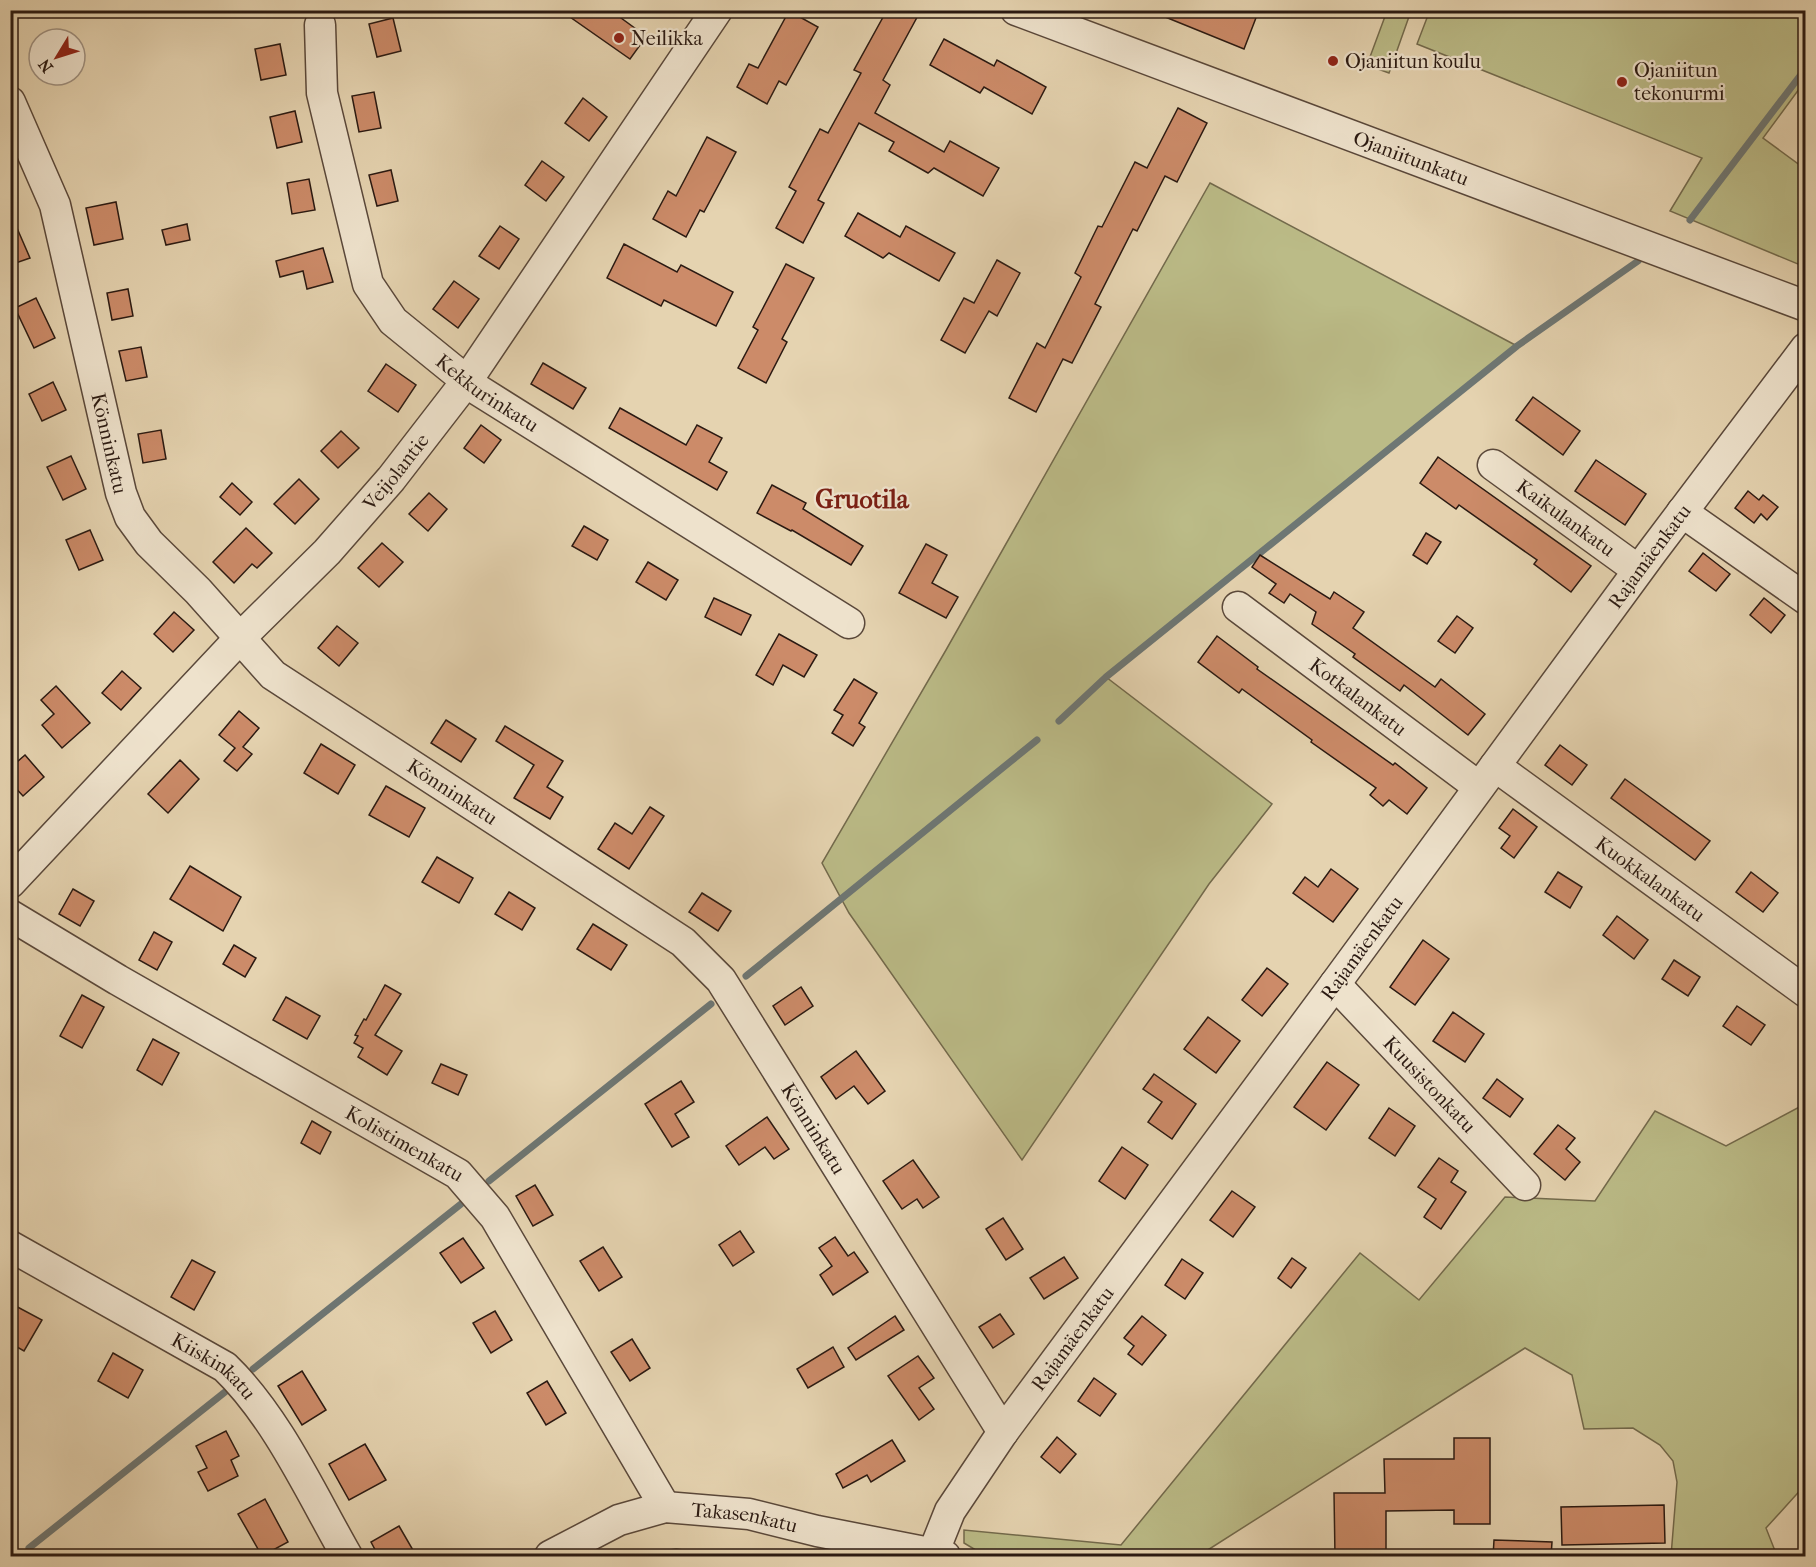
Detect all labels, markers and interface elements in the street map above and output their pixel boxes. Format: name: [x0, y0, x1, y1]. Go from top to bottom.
north arrow: [27, 27, 87, 87]
place label: Neilikka: [631, 27, 704, 50]
marker: Neilikka: [612, 31, 626, 45]
place label: Ojaniitun koulu: [1345, 50, 1482, 73]
marker: Ojaniitun koulu: [1326, 54, 1340, 68]
text: N: [34, 55, 57, 77]
place label: Ojaniitun tekonurmi: [1634, 59, 1725, 105]
marker: Ojaniitun tekonurmi: [1615, 75, 1629, 89]
street label: Ojaniitunkatu: [1350, 126, 1473, 191]
street label: Kekkurinkatu: [431, 350, 543, 437]
street label: Könninkatu: [86, 391, 132, 497]
street label: Veijolantie: [357, 429, 434, 516]
street label: Kaikulankatu: [1512, 475, 1620, 562]
district label: Gruotila: [815, 484, 910, 515]
street label: Rajamäenkatu: [1604, 499, 1696, 613]
street label: Kotkalankatu: [1305, 653, 1411, 741]
street label: Könninkatu: [403, 755, 502, 830]
street label: Kuokkalankatu: [1591, 832, 1710, 927]
street label: Rajamäenkatu: [1316, 891, 1408, 1005]
street label: Kuusistonkatu: [1378, 1032, 1481, 1138]
street label: Könninkatu: [776, 1079, 851, 1179]
street label: Kolistimenkatu: [341, 1101, 468, 1187]
street label: Rajamäenkatu: [1027, 1282, 1119, 1395]
street label: Kiiskinkatu: [167, 1328, 261, 1405]
street label: Takasenkatu: [691, 1498, 801, 1538]

